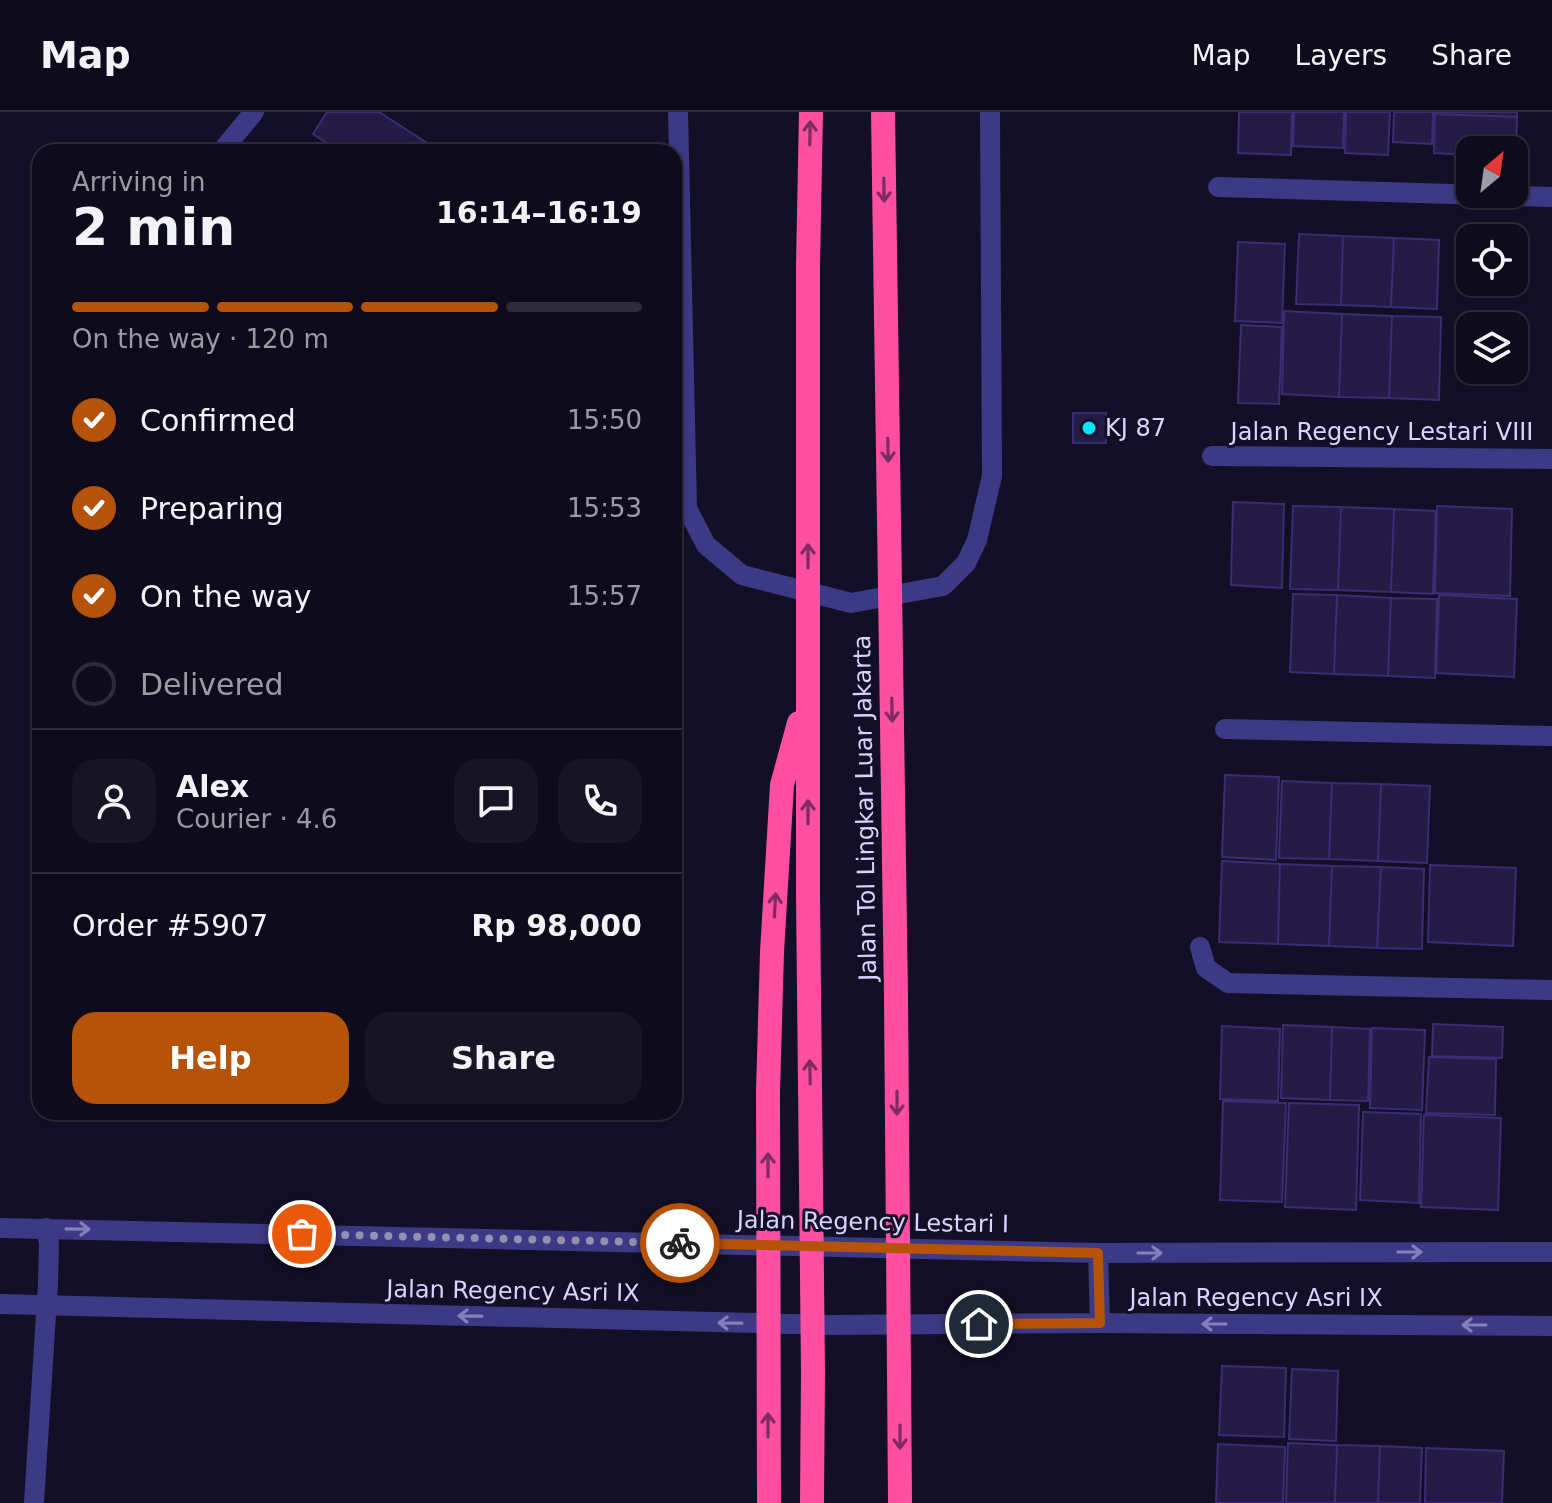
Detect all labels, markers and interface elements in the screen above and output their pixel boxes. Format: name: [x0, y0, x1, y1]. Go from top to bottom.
text: Map: [40, 33, 131, 77]
text: Map: [1191, 39, 1251, 72]
text: Layers: [1295, 39, 1387, 72]
text: Share: [1431, 39, 1512, 72]
one-way arrow: [802, 120, 818, 147]
north arrow: [1456, 136, 1528, 208]
map controls: [1456, 136, 1528, 384]
text: Arriving in: [72, 167, 206, 197]
one-way arrow: [876, 176, 892, 203]
text: 16:14–16:19: [436, 195, 642, 230]
text: 2 min: [72, 197, 235, 257]
button: locate: [1456, 224, 1528, 296]
button: layers: [1456, 312, 1528, 384]
text: On the way · 120 m: [72, 324, 329, 354]
icon: check: [72, 398, 116, 442]
text: Confirmed: [140, 403, 296, 438]
text: 15:50: [567, 405, 642, 435]
place label: KJ 87: [1105, 414, 1166, 442]
street label: Jalan Regency Lestari VIII: [1229, 418, 1533, 446]
marker: KJ 87: [1080, 419, 1098, 437]
one-way arrow: [880, 436, 896, 463]
icon: check: [72, 486, 116, 530]
text: Preparing: [140, 491, 284, 526]
text: 15:53: [567, 493, 642, 523]
one-way arrow: [800, 543, 816, 570]
icon: check: [72, 574, 116, 618]
text: On the way: [140, 579, 312, 614]
text: 15:57: [567, 581, 642, 611]
street label: Jalan Tol Lingkar Luar Jakarta: [848, 635, 882, 983]
text: Delivered: [140, 667, 284, 702]
one-way arrow: [884, 696, 900, 723]
button: person: [72, 759, 156, 843]
button: chat: [454, 759, 538, 843]
button: phone: [558, 759, 642, 843]
text: Alex: [176, 769, 249, 804]
one-way arrow: [800, 799, 816, 826]
text: Courier · 4.6: [176, 804, 337, 834]
one-way arrow: [768, 892, 783, 919]
text: Order #5907: [72, 908, 268, 943]
text: Rp 98,000: [471, 908, 642, 943]
button: Help: [72, 1012, 349, 1104]
button: Share: [365, 1012, 642, 1104]
one-way arrow: [802, 1059, 818, 1086]
one-way arrow: [889, 1089, 905, 1116]
one-way arrow: [760, 1152, 776, 1179]
pin: [268, 1200, 336, 1268]
courier: [640, 1203, 720, 1283]
street label: Jalan Regency Lestari I: [735, 1206, 1009, 1238]
icon: bag: [280, 1212, 324, 1256]
one-way arrow: [64, 1221, 91, 1236]
icon: bike: [658, 1221, 702, 1265]
one-way arrow: [1396, 1244, 1423, 1260]
one-way arrow: [1136, 1245, 1163, 1261]
street label: Jalan Regency Asri IX: [384, 1275, 640, 1307]
street label: Jalan Regency Asri IX: [1127, 1284, 1383, 1312]
pin: [945, 1290, 1013, 1358]
icon: home: [957, 1302, 1001, 1346]
one-way arrow: [457, 1308, 484, 1324]
one-way arrow: [717, 1315, 744, 1330]
one-way arrow: [1201, 1316, 1228, 1332]
one-way arrow: [1461, 1317, 1488, 1333]
one-way arrow: [760, 1412, 776, 1439]
one-way arrow: [892, 1423, 908, 1450]

